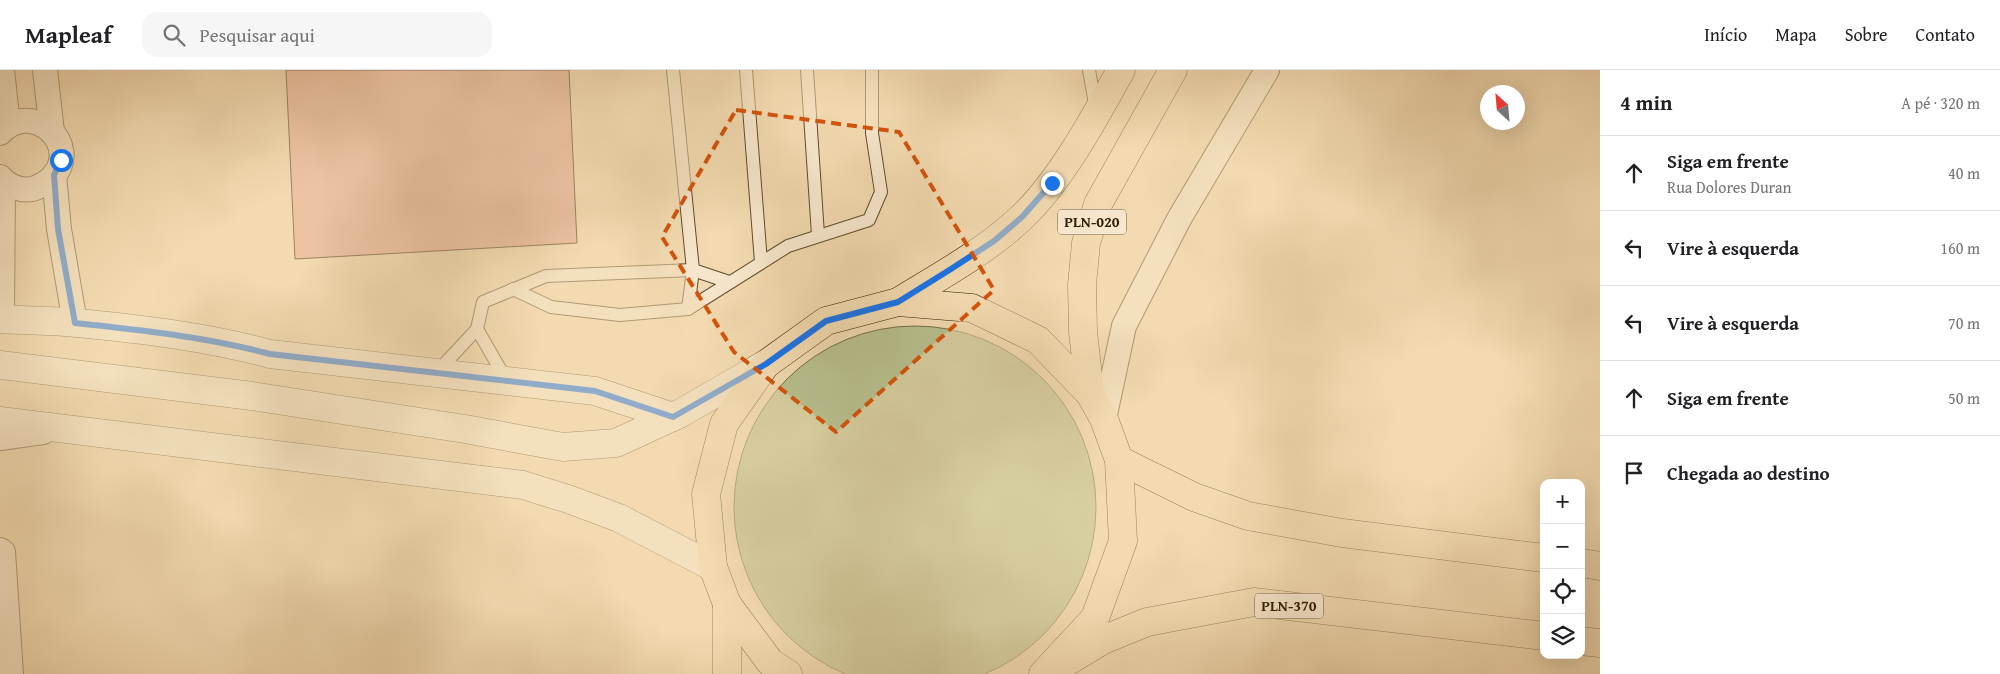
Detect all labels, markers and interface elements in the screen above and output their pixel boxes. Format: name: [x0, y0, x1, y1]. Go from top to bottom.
search box: [142, 12, 492, 57]
text: Mapleaf: [25, 17, 112, 52]
icon: search: [160, 21, 188, 49]
text: Pesquisar aqui: [200, 21, 315, 49]
text: Início: [1704, 21, 1747, 48]
text: Mapa: [1775, 21, 1817, 48]
text: Sobre: [1845, 21, 1888, 48]
text: Contato: [1916, 21, 1975, 48]
north arrow: [1480, 85, 1525, 130]
text: 4 min: [1620, 87, 1672, 118]
text: A pé · 320 m: [1901, 91, 1980, 115]
text: Siga em frente: [1667, 147, 1789, 175]
route start: [50, 149, 73, 172]
icon: ahead: [1620, 159, 1648, 187]
text: 40 m: [1948, 161, 1980, 185]
route end: [1041, 172, 1064, 195]
text: Rua Dolores Duran: [1667, 175, 1792, 199]
road number: PLN-020: [1058, 210, 1126, 234]
icon: left: [1620, 234, 1648, 262]
text: Vire à esquerda: [1667, 234, 1799, 262]
text: 160 m: [1940, 236, 1980, 260]
icon: left: [1620, 309, 1648, 337]
text: Vire à esquerda: [1667, 309, 1799, 337]
text: 70 m: [1948, 311, 1980, 335]
icon: ahead: [1620, 384, 1648, 412]
text: Siga em frente: [1667, 384, 1789, 412]
text: 50 m: [1948, 386, 1980, 410]
icon: arrive: [1620, 459, 1648, 487]
text: Chegada ao destino: [1667, 459, 1830, 487]
map controls: [1540, 479, 1585, 659]
button: +: [1540, 479, 1585, 524]
button: −: [1540, 524, 1585, 569]
button: locate: [1540, 569, 1585, 614]
road number: PLN-370: [1255, 594, 1323, 618]
button: layers: [1540, 614, 1585, 659]

